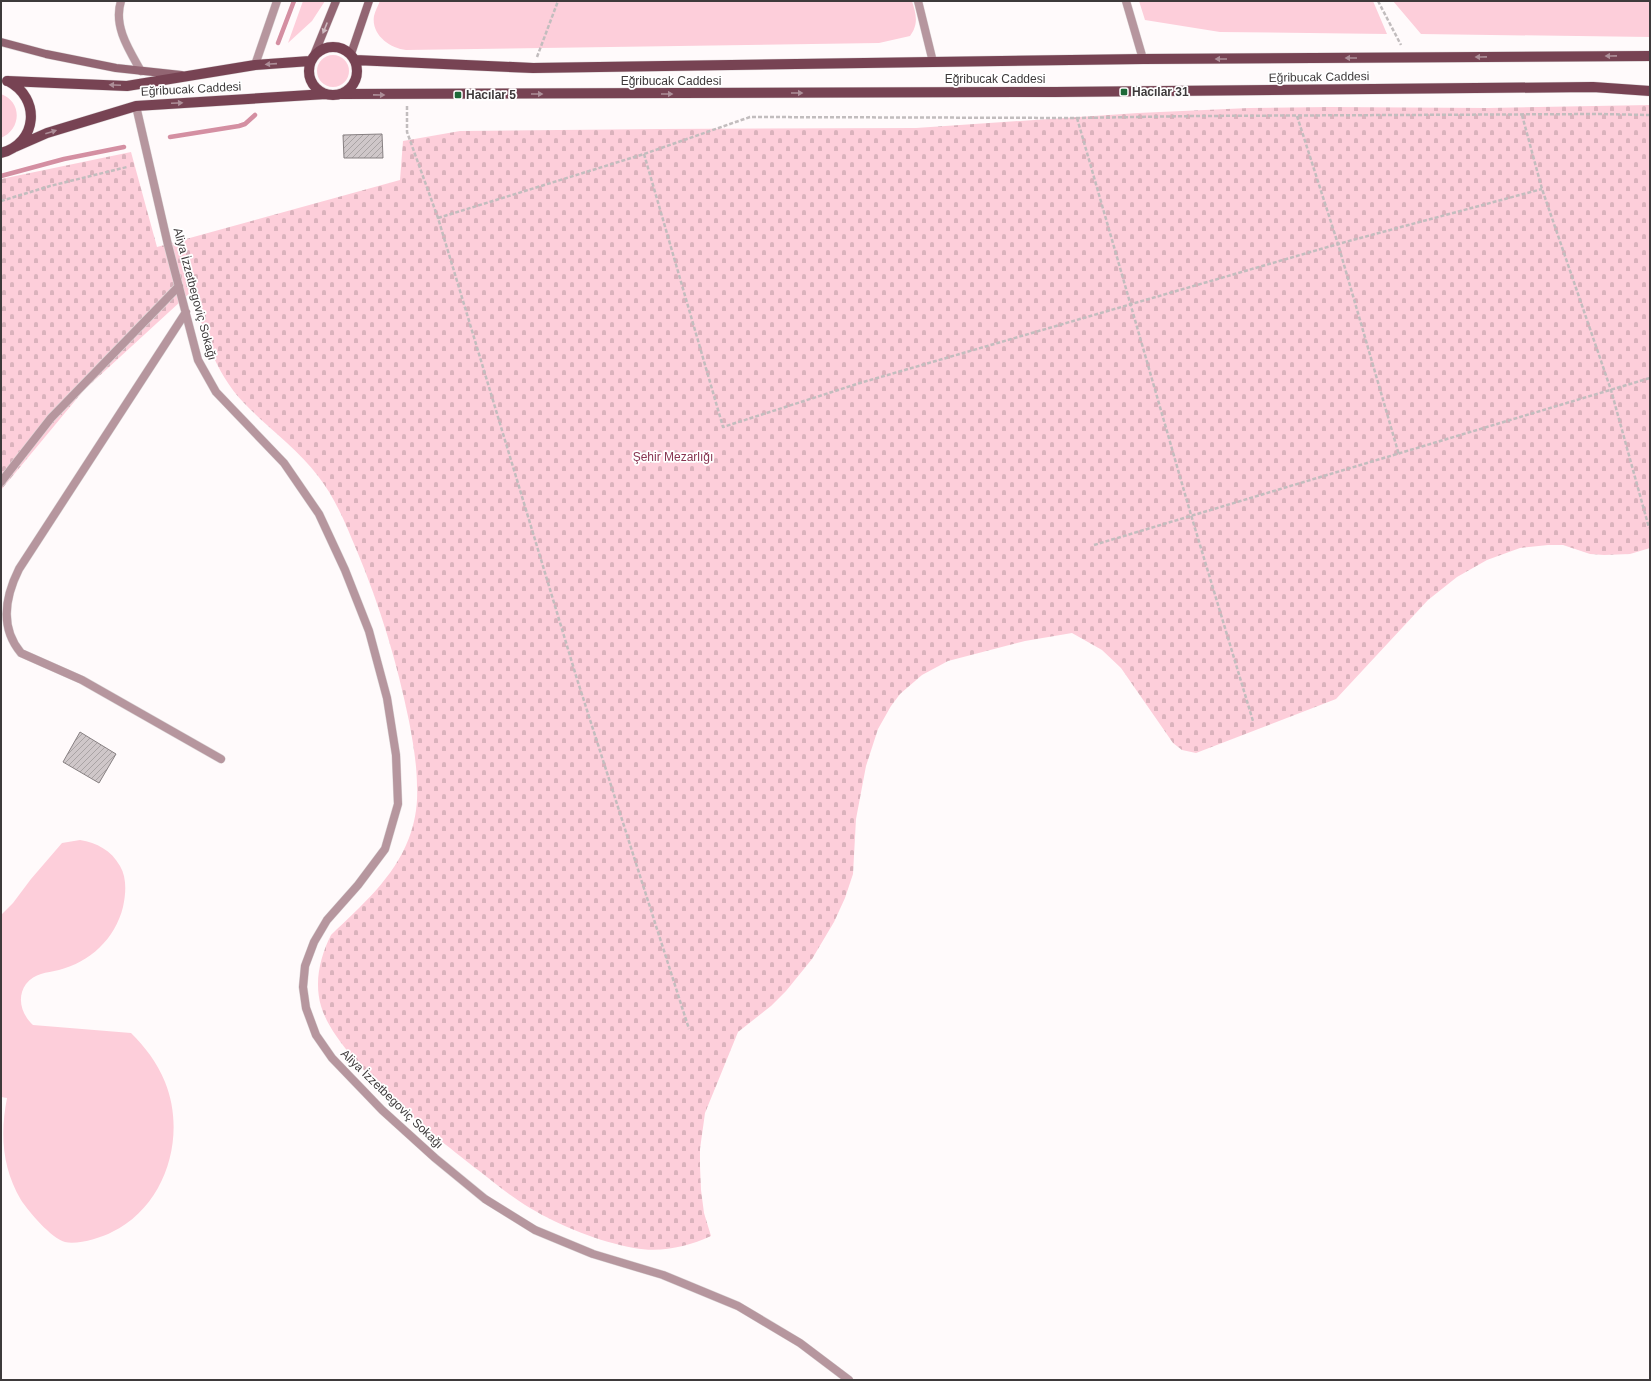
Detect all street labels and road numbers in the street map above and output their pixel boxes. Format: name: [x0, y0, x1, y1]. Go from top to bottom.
street label: Eğribucak Caddesi: [1269, 69, 1369, 85]
street label: Eğribucak Caddesi: [945, 72, 1045, 86]
street label: Eğribucak Caddesi: [621, 74, 721, 88]
street label: Eğribucak Caddesi: [140, 79, 242, 99]
street label: Aliya İzzetbegoviç Sokağı: [171, 226, 219, 362]
street label: Aliya İzzetbegoviç Sokağı: [338, 1046, 446, 1152]

